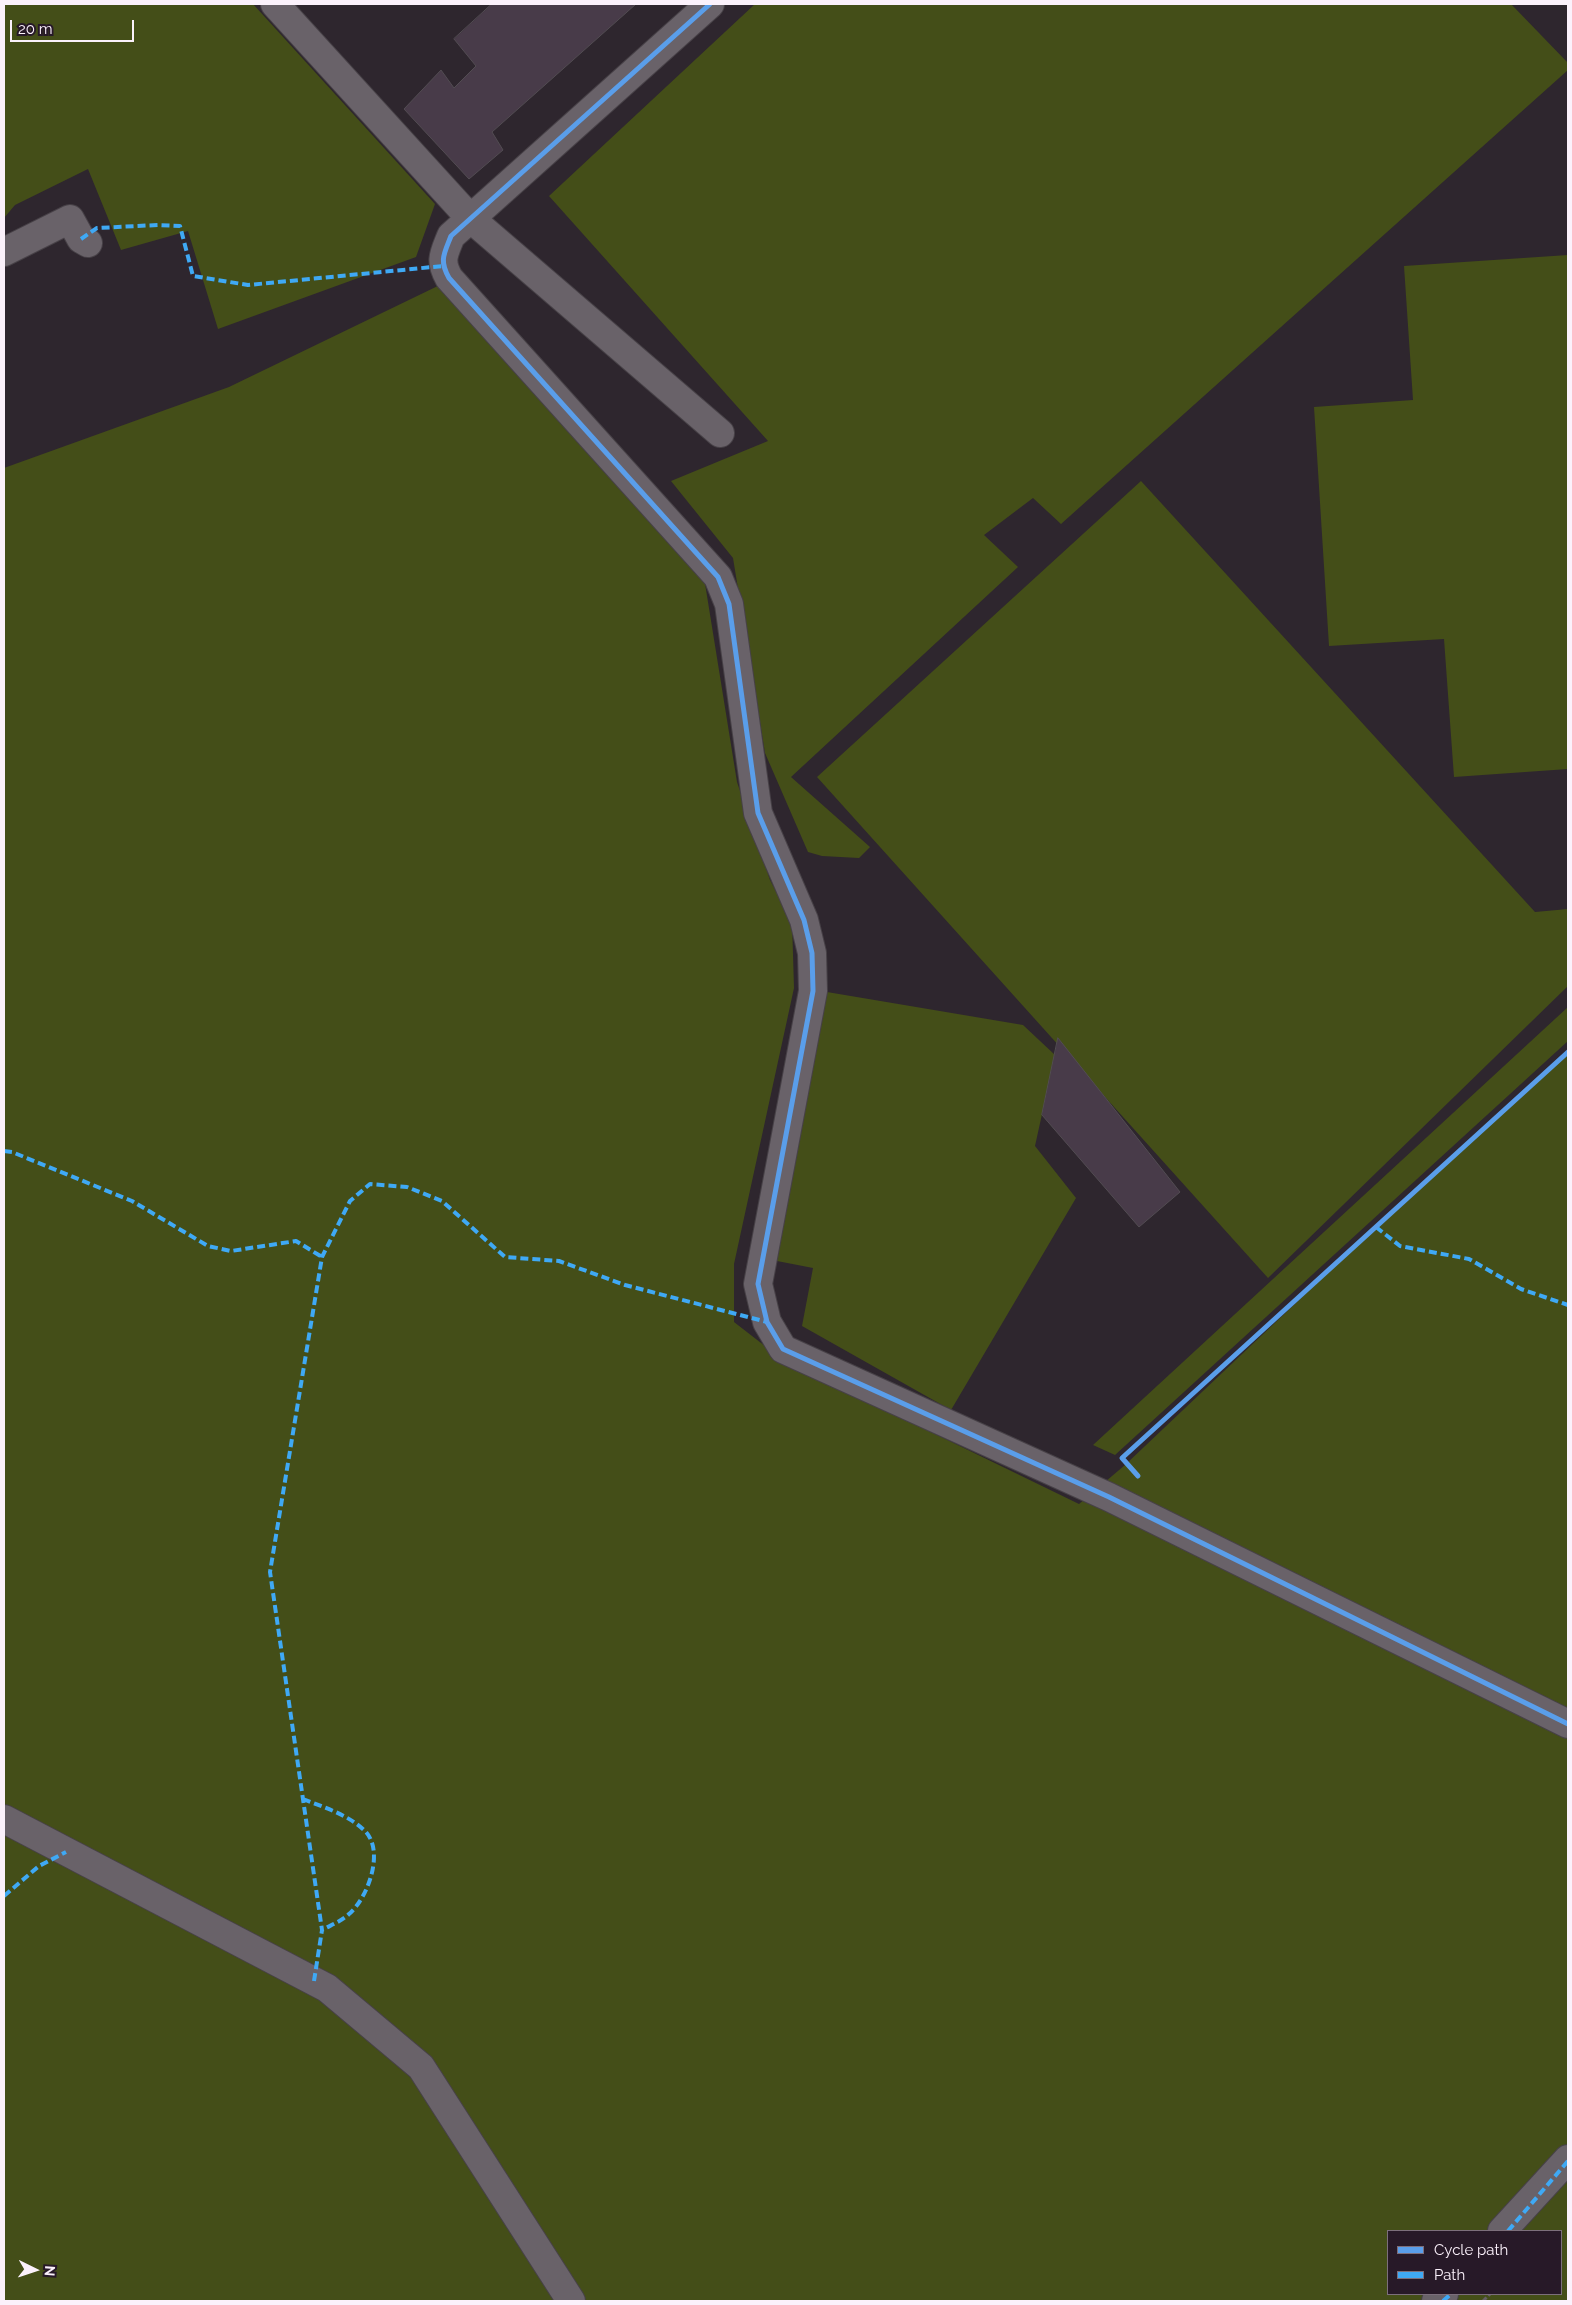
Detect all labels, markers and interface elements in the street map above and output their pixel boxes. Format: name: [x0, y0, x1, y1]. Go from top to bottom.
scale bar: [12, 10, 136, 42]
text: 20 m: [18, 20, 53, 38]
legend: [1387, 2230, 1562, 2295]
text: Cycle path: [1434, 2241, 1508, 2259]
north arrow: [10, 2245, 60, 2295]
text: N: [42, 2265, 58, 2277]
text: Path: [1434, 2266, 1465, 2284]

